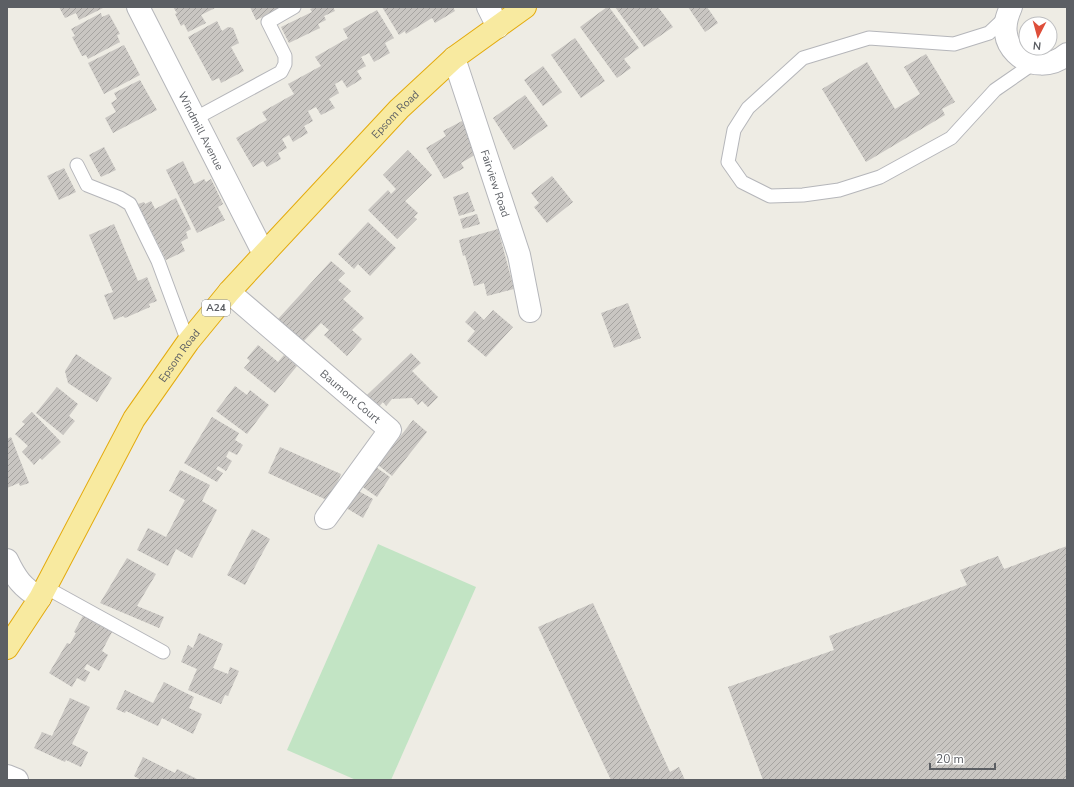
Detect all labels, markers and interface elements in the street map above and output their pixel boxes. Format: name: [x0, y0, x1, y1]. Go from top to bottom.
north arrow: [1018, 16, 1058, 56]
text: N: [1032, 38, 1042, 53]
street label: Epsom Road: [368, 87, 422, 142]
street label: Windmill Avenue: [175, 89, 227, 173]
street label: Fairview Road: [477, 148, 513, 219]
road number: A24: [202, 300, 230, 316]
street label: Epsom Road: [155, 326, 203, 385]
street label: Baumont Court: [317, 366, 384, 426]
scale bar: [930, 745, 995, 771]
text: 20 m: [936, 751, 964, 767]

